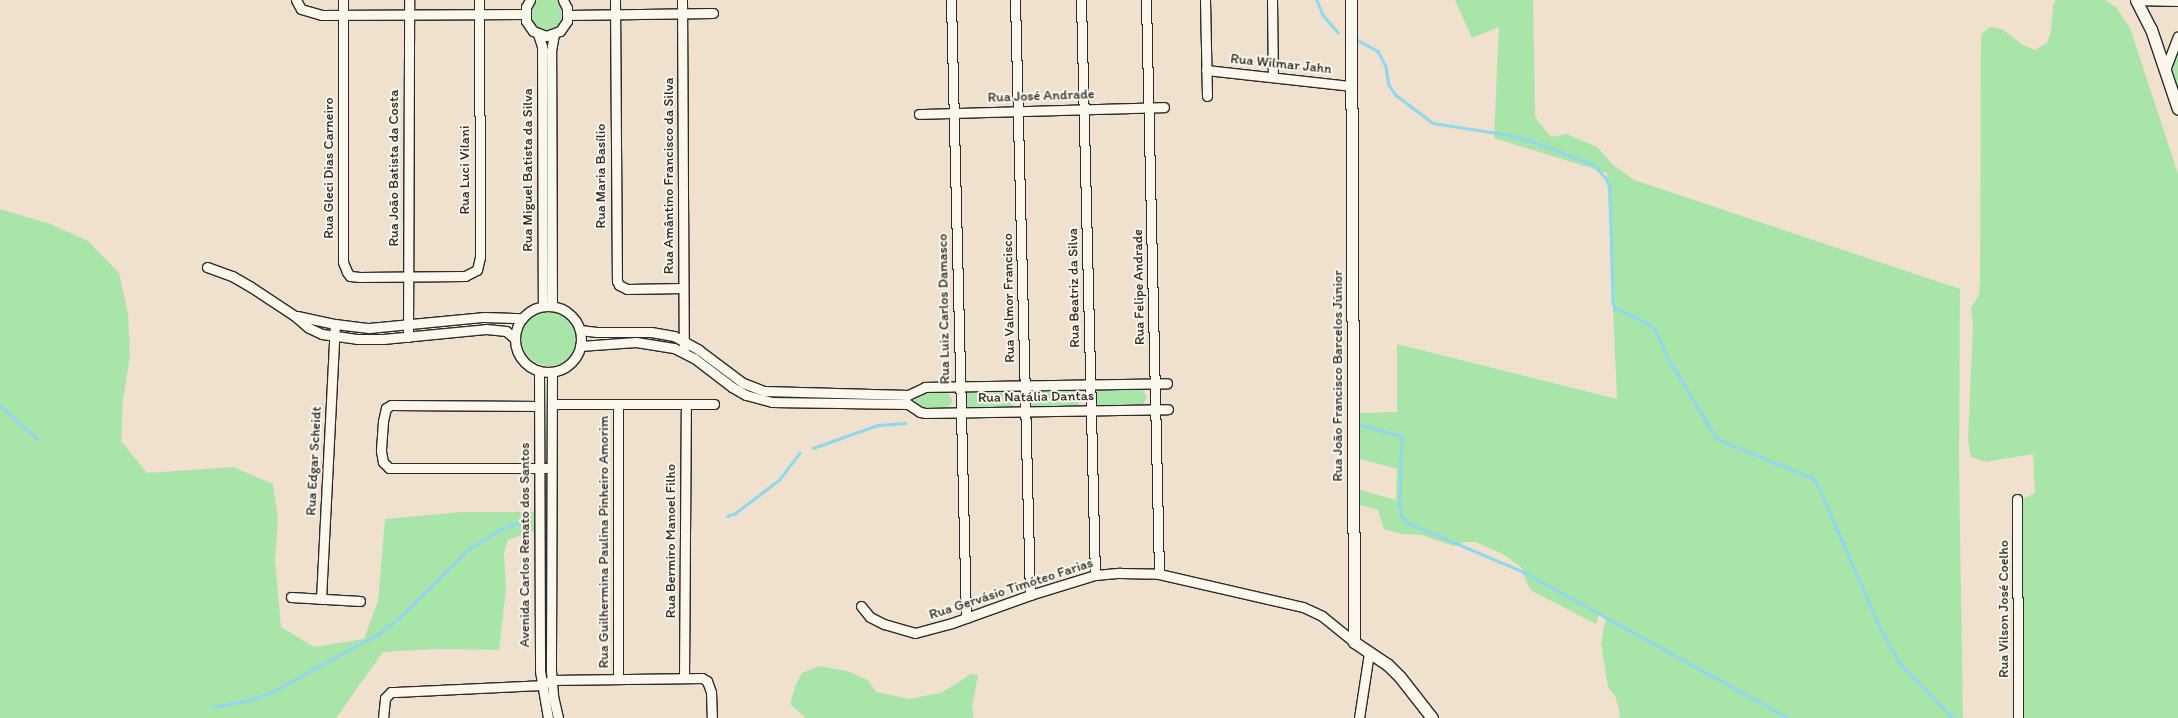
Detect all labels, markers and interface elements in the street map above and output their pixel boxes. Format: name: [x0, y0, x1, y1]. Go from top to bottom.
street label: Rua Wilmar Jahn: [1230, 50, 1332, 78]
street label: Rua Amântino Francisco da Silva: [661, 78, 677, 274]
street label: Rua José Andrade: [987, 86, 1095, 106]
street label: Rua Miguel Batista da Silva: [520, 88, 536, 252]
street label: Rua João Batista da Costa: [386, 89, 402, 247]
street label: Rua Gleci Dias Carneiro: [321, 97, 337, 239]
street label: Rua Maria Basílio: [593, 124, 609, 228]
street label: Rua Luci Vilani: [457, 126, 473, 214]
street label: Rua Beatriz da Silva: [1065, 228, 1083, 348]
street label: Rua Felipe Andrade: [1130, 229, 1148, 345]
street label: Rua Luiz Carlos Damasco: [934, 233, 954, 385]
street label: Rua Valmor Francisco: [999, 233, 1019, 363]
street label: Rua João Francisco Barcelos Júnior: [1330, 270, 1346, 482]
street label: Rua Natália Dantas: [978, 388, 1094, 406]
street label: Rua Edgar Scheidt: [303, 406, 325, 516]
street label: Rua Guilhermina Paulina Pinheiro Amorim: [596, 416, 612, 668]
street label: Avenida Carlos Renato dos Santos: [517, 443, 533, 647]
street label: Rua Bermiro Manoel Filho: [663, 464, 679, 618]
street label: Rua Vilson José Coelho: [1996, 540, 2012, 678]
street label: Rua Gervásio Timóteo Farias: [927, 555, 1095, 623]

